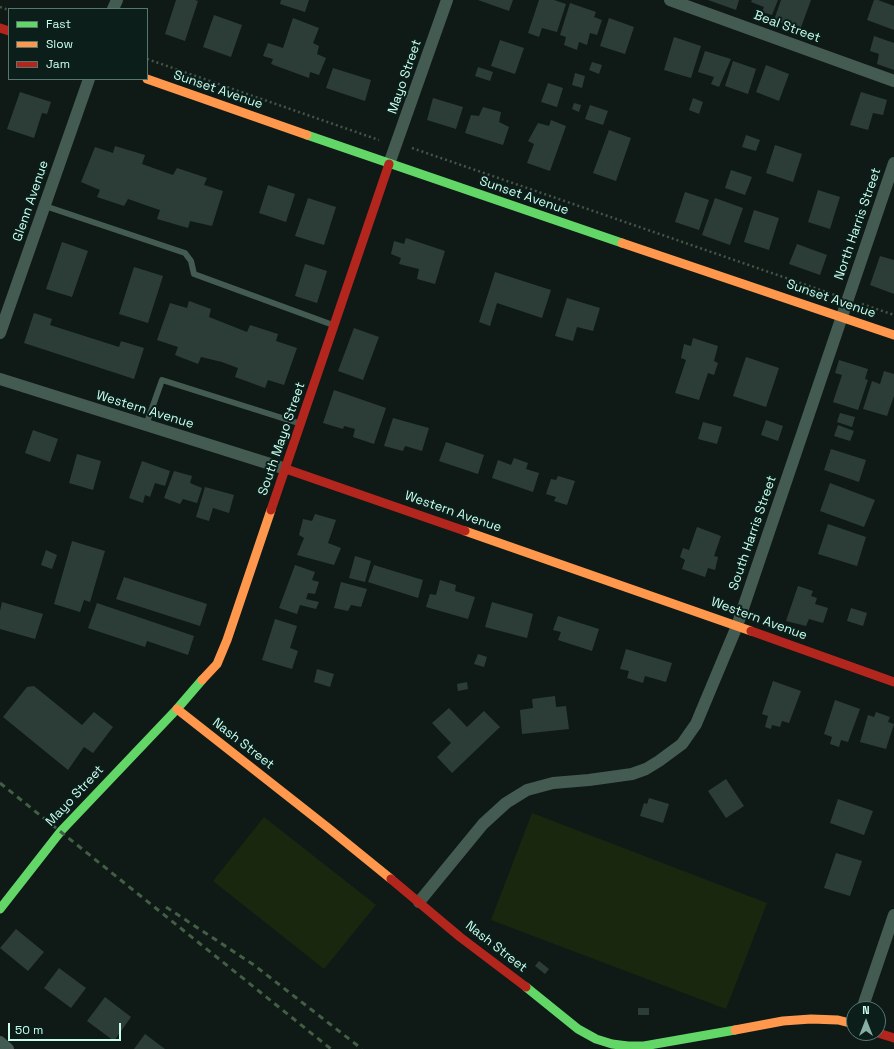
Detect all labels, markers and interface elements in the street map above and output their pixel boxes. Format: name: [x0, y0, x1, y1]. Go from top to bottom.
legend: [8, 8, 148, 80]
street label: Beal Street: [751, 8, 823, 46]
text: Fast: [46, 16, 71, 32]
text: Slow: [46, 36, 73, 52]
street label: Mayo Street: [385, 38, 425, 116]
text: Jam: [46, 56, 70, 72]
street label: Sunset Avenue: [171, 67, 265, 113]
street label: Glenn Avenue: [10, 158, 52, 244]
street label: North Harris Street: [831, 166, 885, 282]
street label: Sunset Avenue: [477, 173, 571, 219]
street label: Sunset Avenue: [784, 276, 878, 322]
street label: South Mayo Street: [255, 380, 309, 498]
street label: Western Avenue: [94, 388, 196, 432]
street label: South Harris Street: [726, 474, 780, 592]
street label: Western Avenue: [403, 488, 503, 536]
street label: Western Avenue: [709, 594, 809, 644]
street label: Nash Street: [209, 715, 277, 773]
street label: Mayo Street: [43, 762, 107, 830]
street label: Nash Street: [462, 918, 530, 976]
north arrow: [846, 1001, 886, 1041]
text: N: [862, 1003, 870, 1017]
scale bar: [10, 1015, 123, 1041]
text: 50 m: [15, 1022, 43, 1038]

